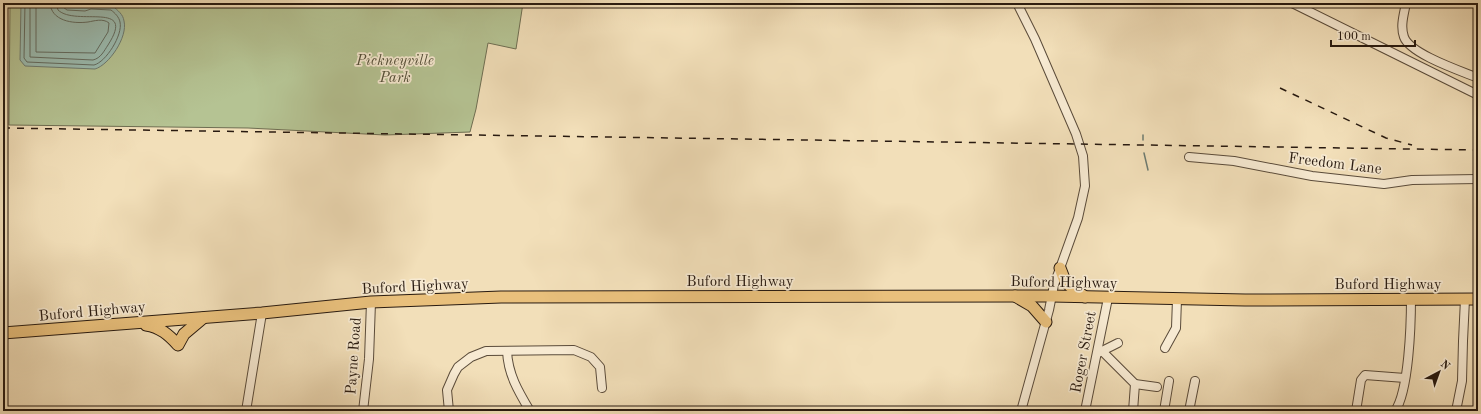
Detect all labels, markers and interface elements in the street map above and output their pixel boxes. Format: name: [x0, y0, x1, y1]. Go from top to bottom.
scale bar: [1331, 22, 1415, 48]
text: 100 m: [1337, 31, 1371, 43]
park label: Pickneyville Park: [355, 54, 434, 86]
street label: Freedom Lane: [1287, 151, 1382, 178]
street label: Buford Highway: [686, 275, 794, 290]
street label: Buford Highway: [1010, 275, 1118, 292]
street label: Buford Highway: [361, 277, 469, 298]
street label: Buford Highway: [1334, 278, 1442, 293]
street label: Buford Highway: [38, 300, 146, 325]
street label: Roger Street: [1069, 310, 1100, 395]
street label: Payne Road: [344, 317, 365, 395]
north arrow: [1419, 352, 1459, 392]
text: N: [1438, 359, 1452, 373]

